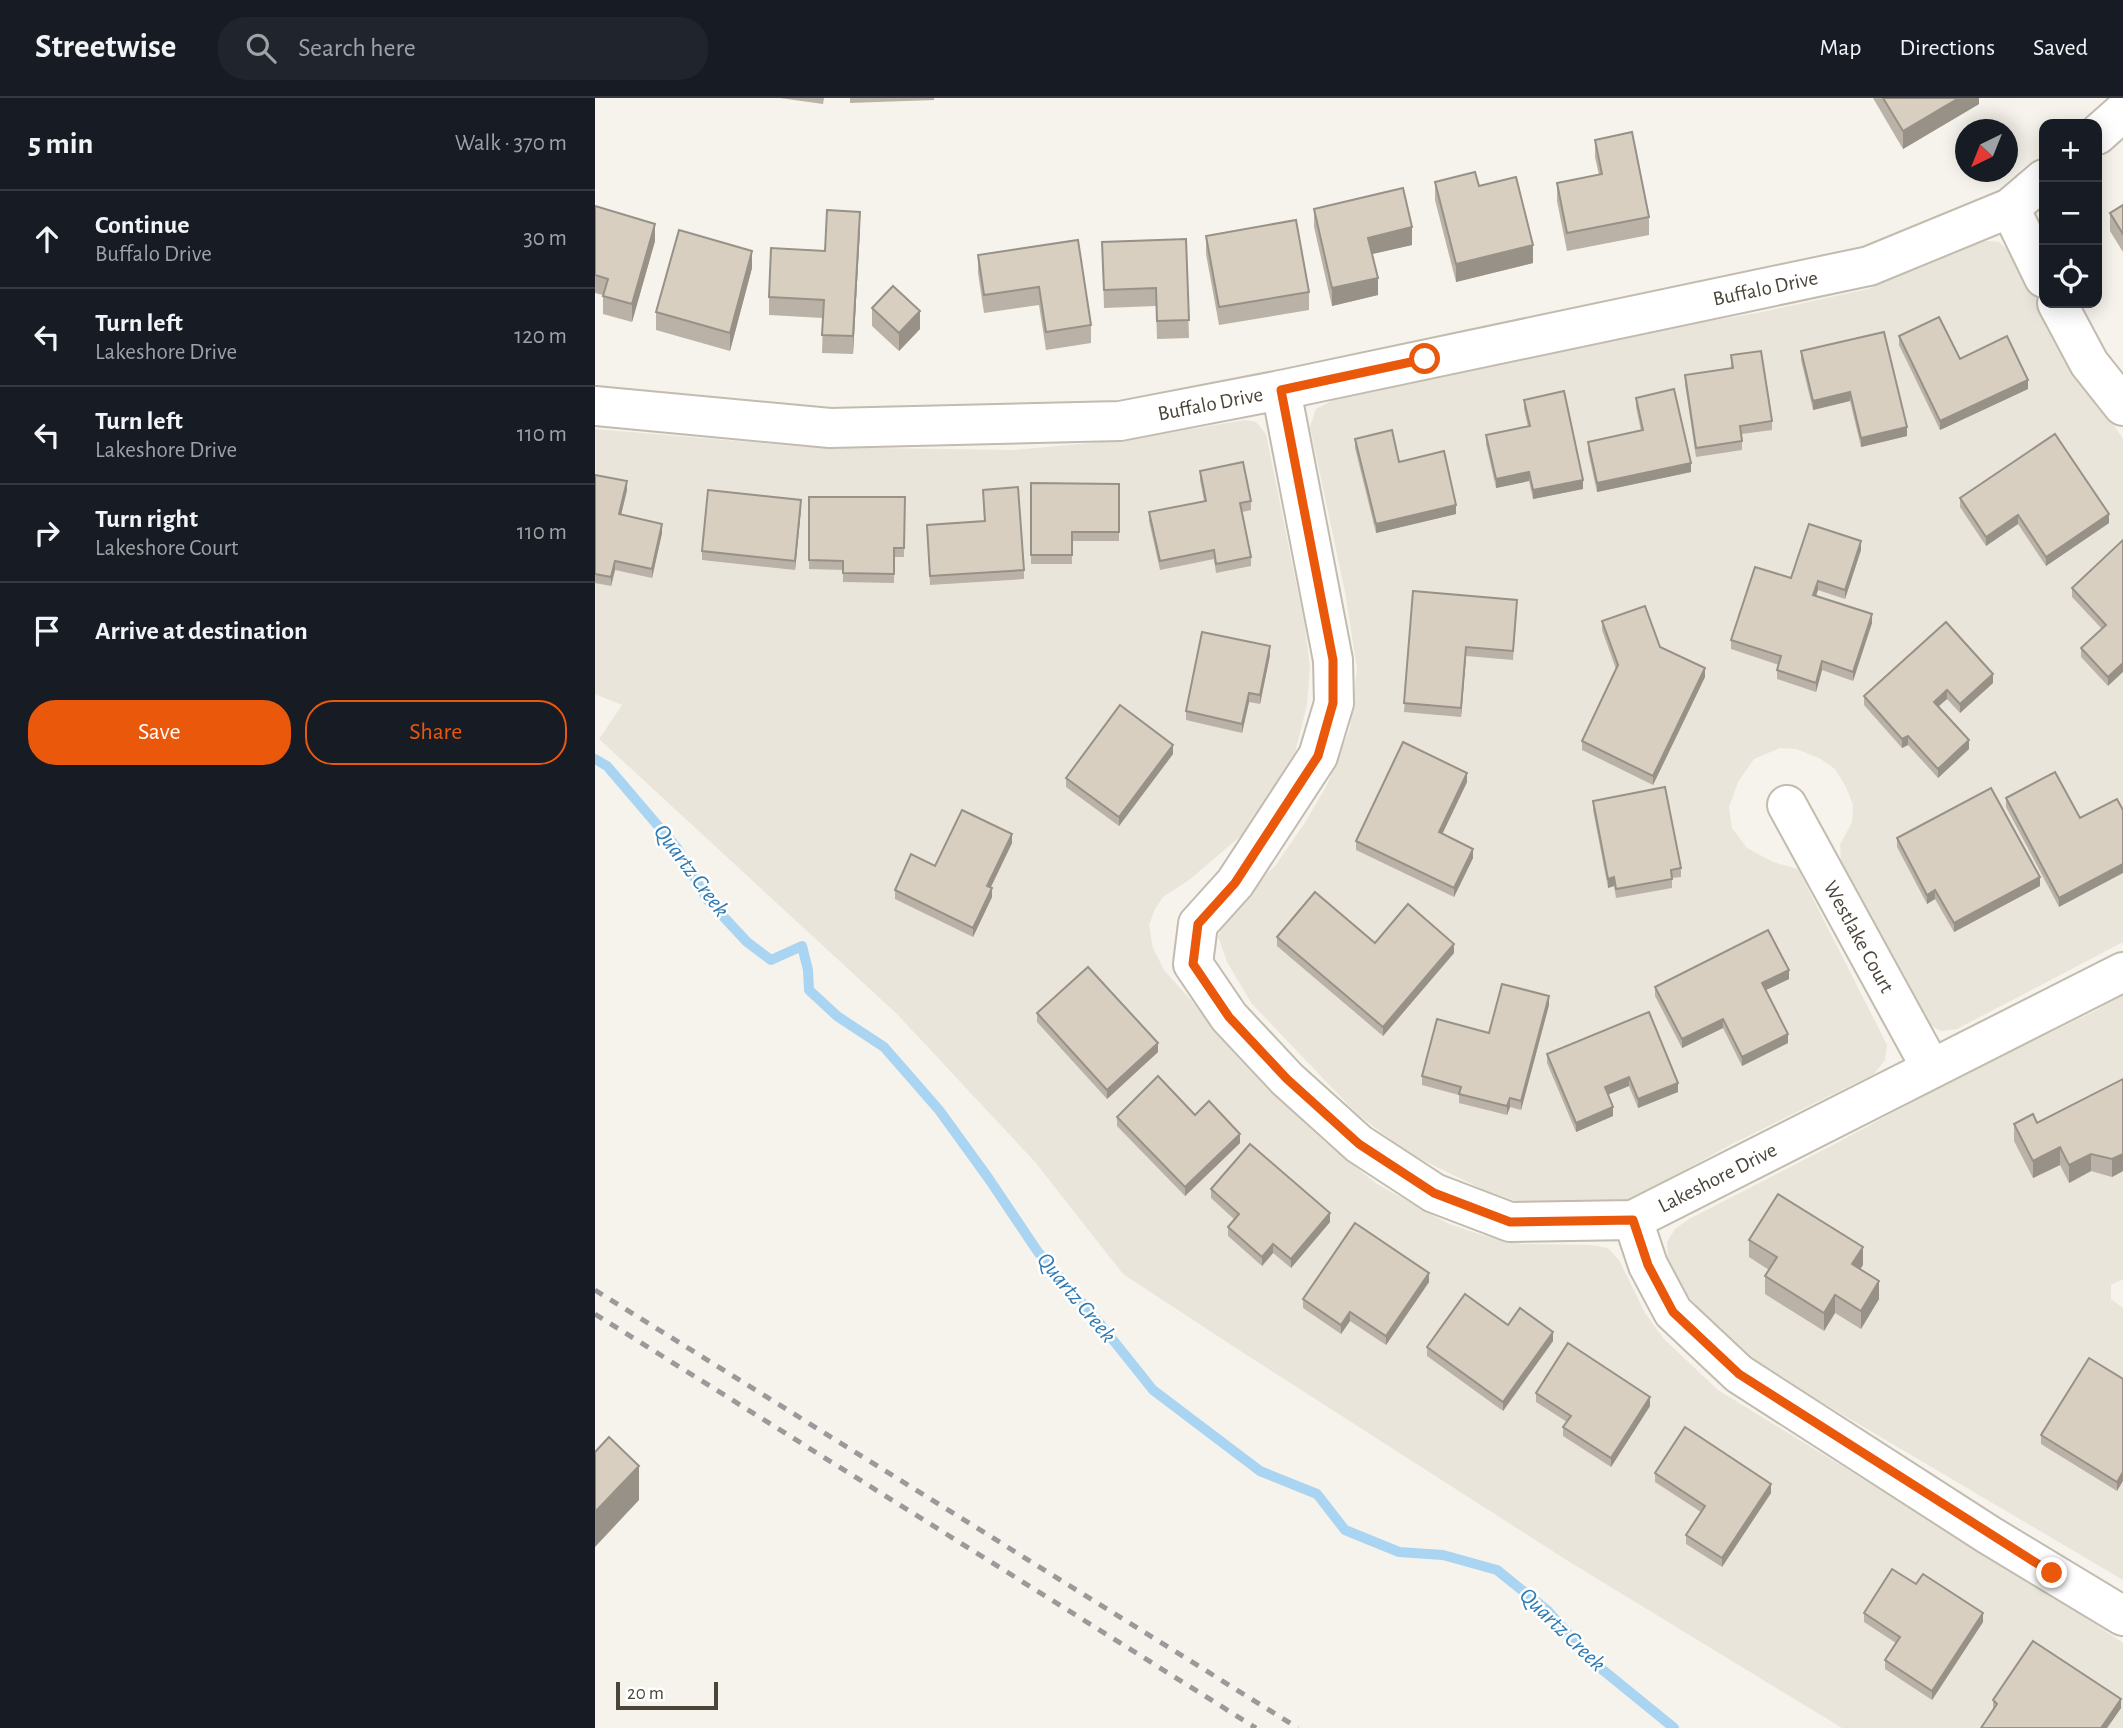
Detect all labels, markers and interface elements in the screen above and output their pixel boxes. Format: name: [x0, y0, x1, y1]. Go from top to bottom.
search box: [218, 17, 708, 80]
icon: search: [242, 29, 280, 67]
text: Streetwise: [35, 31, 176, 64]
text: Search here: [298, 35, 416, 61]
text: Map: [1819, 36, 1861, 60]
text: Directions: [1899, 36, 1995, 60]
text: Saved: [2033, 36, 2088, 60]
north arrow: [1955, 119, 2018, 182]
map controls: [2039, 119, 2102, 308]
button: +: [2039, 119, 2102, 182]
text: 5 min: [28, 129, 93, 159]
text: Walk · 370 m: [455, 132, 567, 155]
button: −: [2039, 182, 2102, 245]
text: Continue: [95, 212, 190, 238]
icon: ahead: [28, 220, 66, 258]
text: 30 m: [523, 227, 567, 250]
text: Buffalo Drive: [95, 243, 212, 266]
button: locate: [2039, 245, 2102, 308]
street label: Buffalo Drive: [1711, 267, 1820, 309]
text: Turn left: [95, 310, 183, 336]
icon: left: [28, 318, 66, 356]
text: 120 m: [514, 325, 567, 348]
text: Lakeshore Drive: [95, 341, 237, 364]
route start: [1409, 343, 1440, 374]
street label: Buffalo Drive: [1156, 383, 1265, 424]
text: Turn left: [95, 408, 183, 434]
icon: left: [28, 416, 66, 454]
text: 110 m: [517, 423, 567, 446]
text: Lakeshore Drive: [95, 439, 237, 462]
text: Turn right: [95, 506, 198, 532]
icon: right: [28, 514, 66, 552]
text: 110 m: [517, 521, 567, 544]
text: Lakeshore Court: [95, 537, 238, 560]
icon: arrive: [28, 612, 66, 650]
text: Arrive at destination: [95, 618, 308, 644]
button: Save: [28, 700, 291, 765]
button: Share: [305, 700, 567, 765]
water label: Quartz Creek: [649, 820, 733, 922]
street label: Westlake Court: [1820, 877, 1898, 996]
street label: Lakeshore Drive: [1655, 1139, 1780, 1216]
water label: Quartz Creek: [1032, 1249, 1120, 1348]
route end: [2036, 1557, 2067, 1588]
water label: Quartz Creek: [1515, 1584, 1610, 1676]
scale bar: [616, 1679, 717, 1711]
text: 20 m: [627, 1684, 664, 1703]

